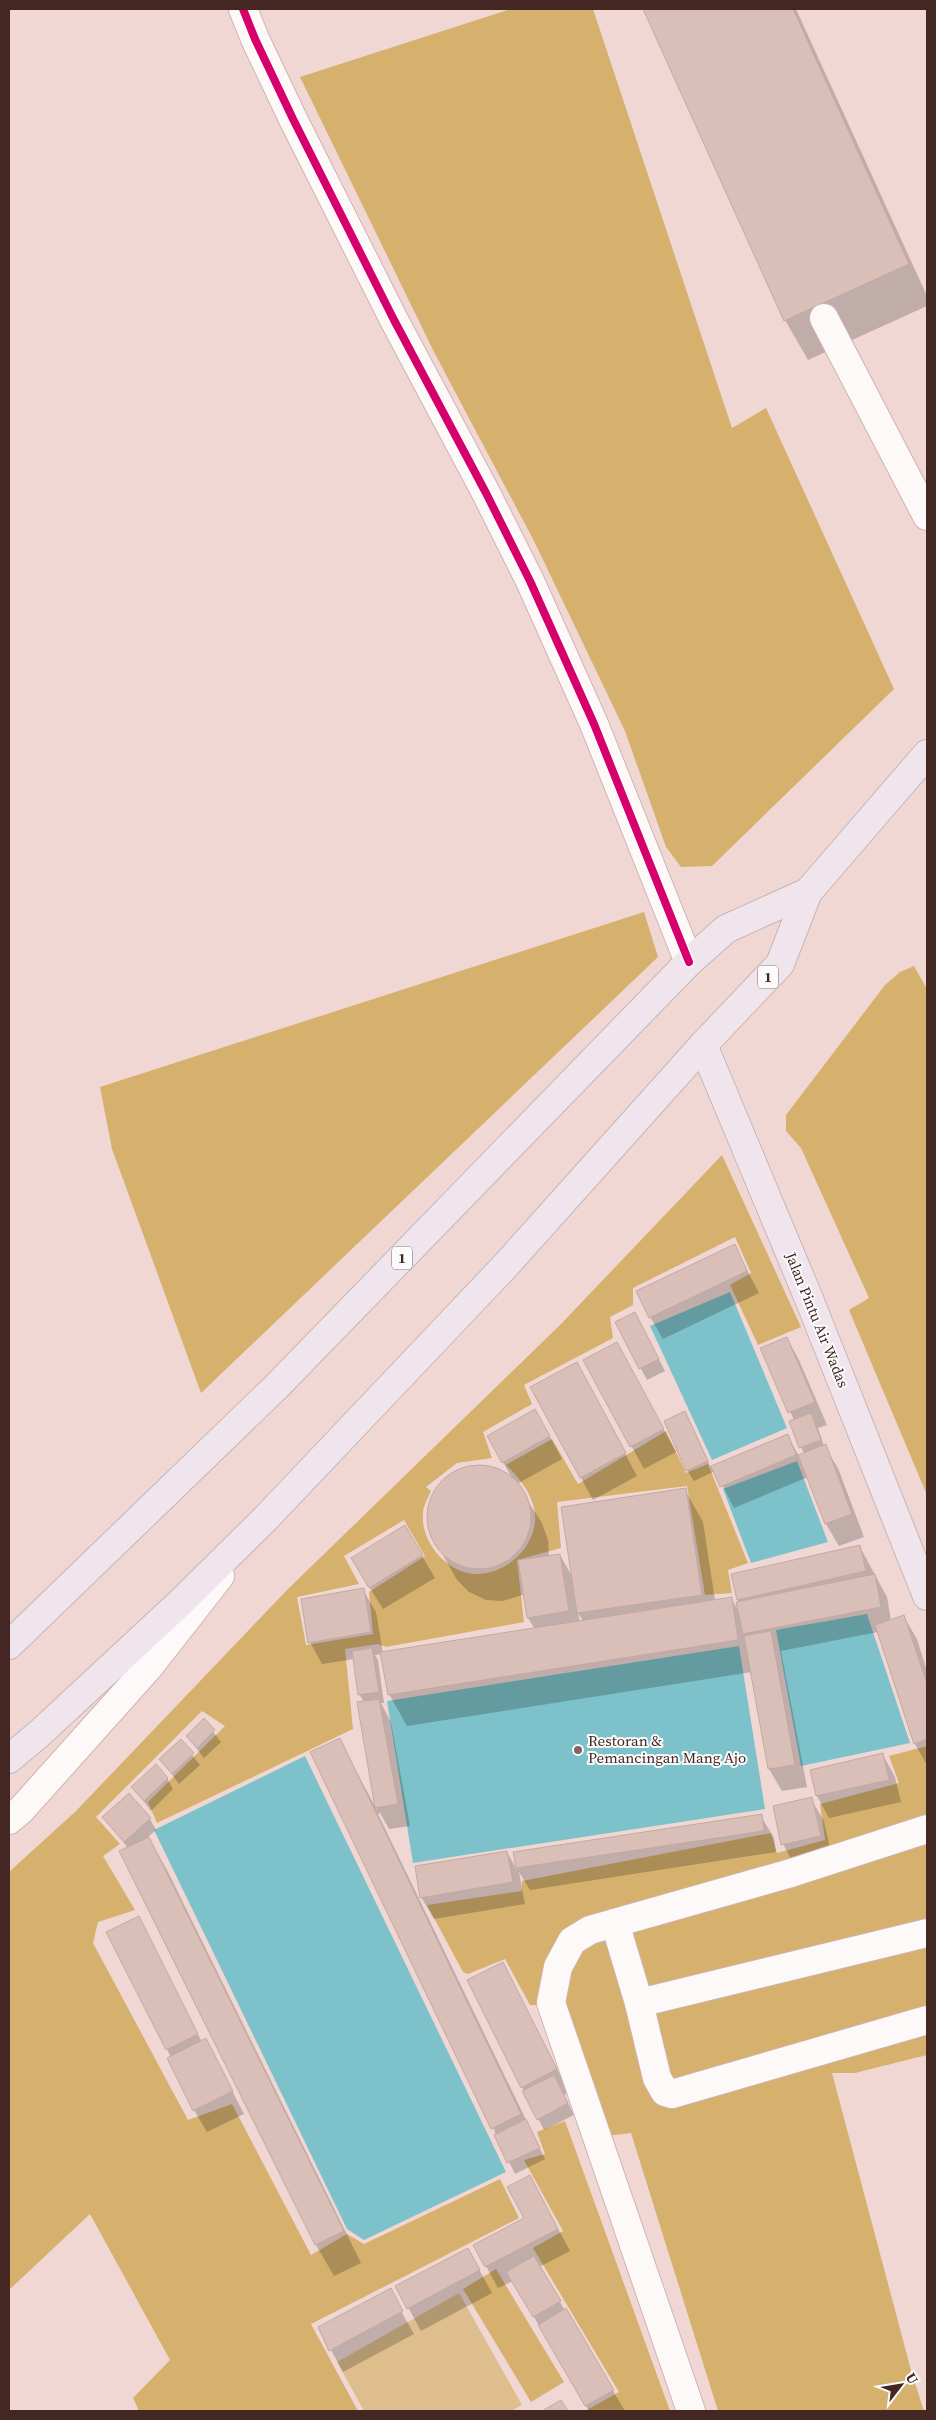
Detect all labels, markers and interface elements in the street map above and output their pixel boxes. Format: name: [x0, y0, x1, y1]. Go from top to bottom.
road number: 1: [758, 966, 778, 989]
road number: 1: [392, 1246, 412, 1270]
street label: Jalan Pintu Air Wadas: [780, 1248, 854, 1391]
place label: Restoran & Pemancingan Mang Ajo: [588, 1730, 746, 1768]
marker: Restoran & Pemancingan Mang Ajo: [572, 1744, 584, 1756]
north arrow: [876, 2360, 926, 2410]
text: U: [901, 2369, 923, 2388]

